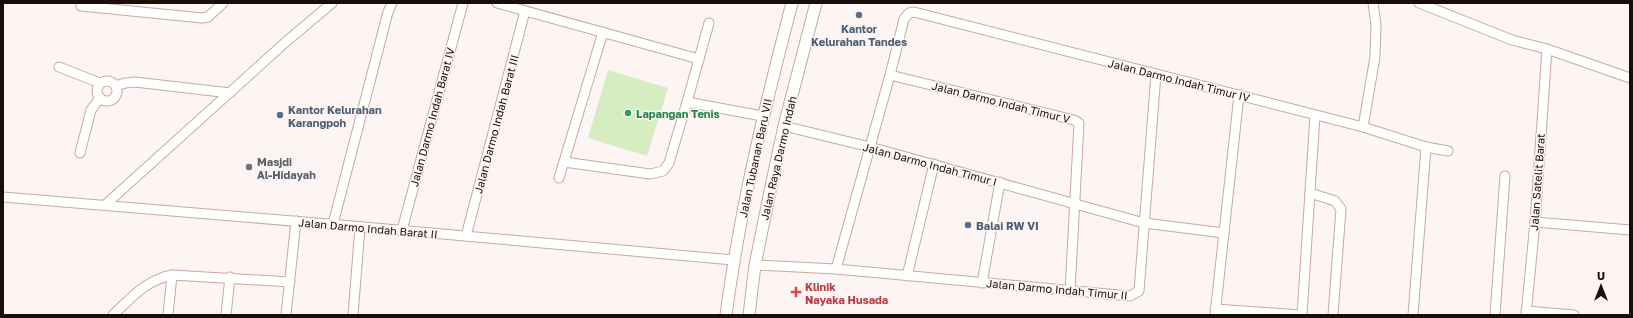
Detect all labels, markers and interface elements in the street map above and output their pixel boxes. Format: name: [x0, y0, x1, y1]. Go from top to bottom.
marker: Kantor Kelurahan Tandes: [854, 10, 864, 20]
place label: Kantor Kelurahan Tandes: [811, 22, 907, 48]
street label: Jalan Darmo Indah Barat IV: [407, 45, 457, 188]
street label: Jalan Darmo Indah Barat III: [471, 53, 521, 195]
street label: Jalan Darmo Indah Timur IV: [1107, 56, 1252, 104]
street label: Jalan Darmo Indah Timur V: [930, 78, 1072, 126]
street label: Jalan Raya Darmo Indah: [757, 95, 799, 221]
street label: Jalan Tubanan Baru VII: [736, 97, 774, 219]
place label: Kantor Kelurahan Karangpoh: [288, 103, 382, 129]
place label: Lapangan Tenis: [636, 107, 720, 120]
marker: Lapangan Tenis: [623, 108, 633, 118]
marker: Kantor Kelurahan Karangpoh: [275, 110, 285, 120]
street label: Jalan Satelit Barat: [1527, 133, 1547, 231]
street label: Jalan Darmo Indah Timur I: [862, 140, 998, 188]
place label: Masjdi Al-Hidayah: [257, 155, 316, 181]
marker: Masjdi Al-Hidayah: [244, 162, 254, 172]
street label: Jalan Darmo Indah Barat II: [298, 215, 438, 241]
place label: Balai RW VI: [976, 219, 1039, 232]
marker: Balai RW VI: [963, 220, 973, 230]
north arrow: [1581, 266, 1621, 306]
text: U: [1597, 269, 1605, 282]
street label: Jalan Darmo Indah Timur II: [986, 276, 1128, 302]
place label: Klinik Nayaka Husada: [805, 280, 888, 306]
marker: Klinik Nayaka Husada: [790, 286, 802, 298]

